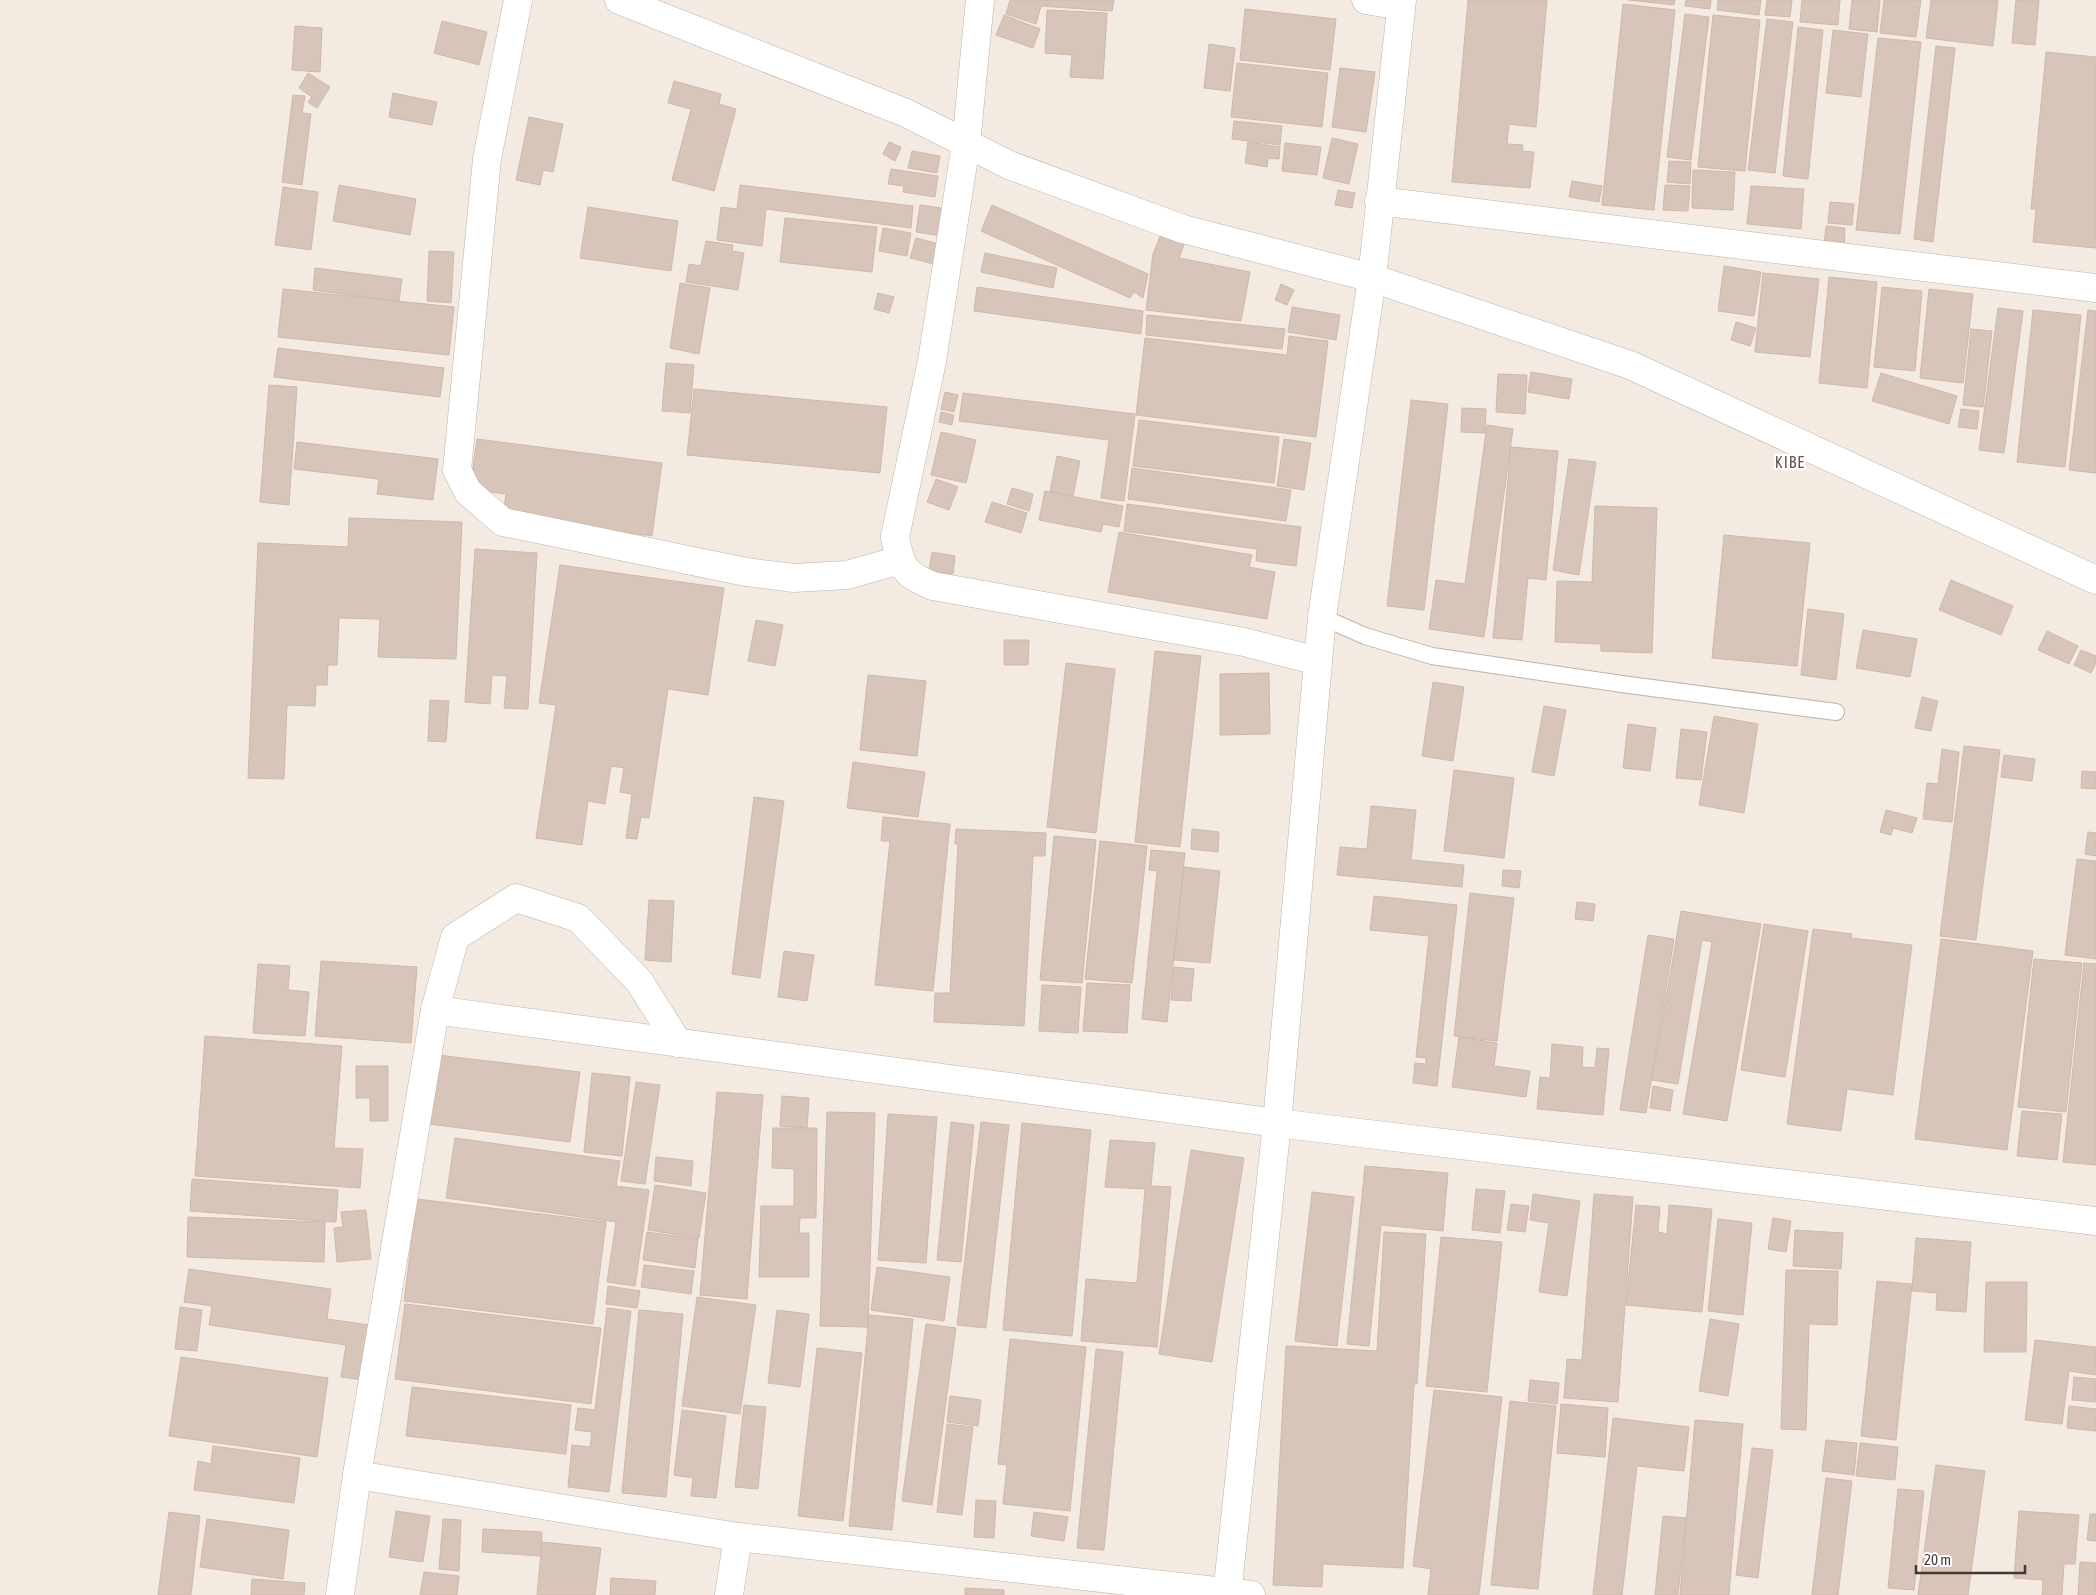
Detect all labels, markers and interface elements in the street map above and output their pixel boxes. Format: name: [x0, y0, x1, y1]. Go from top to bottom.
district label: KIBE: [1775, 453, 1805, 471]
scale bar: [1916, 1542, 2025, 1574]
text: 20 m: [1924, 1551, 1951, 1568]

